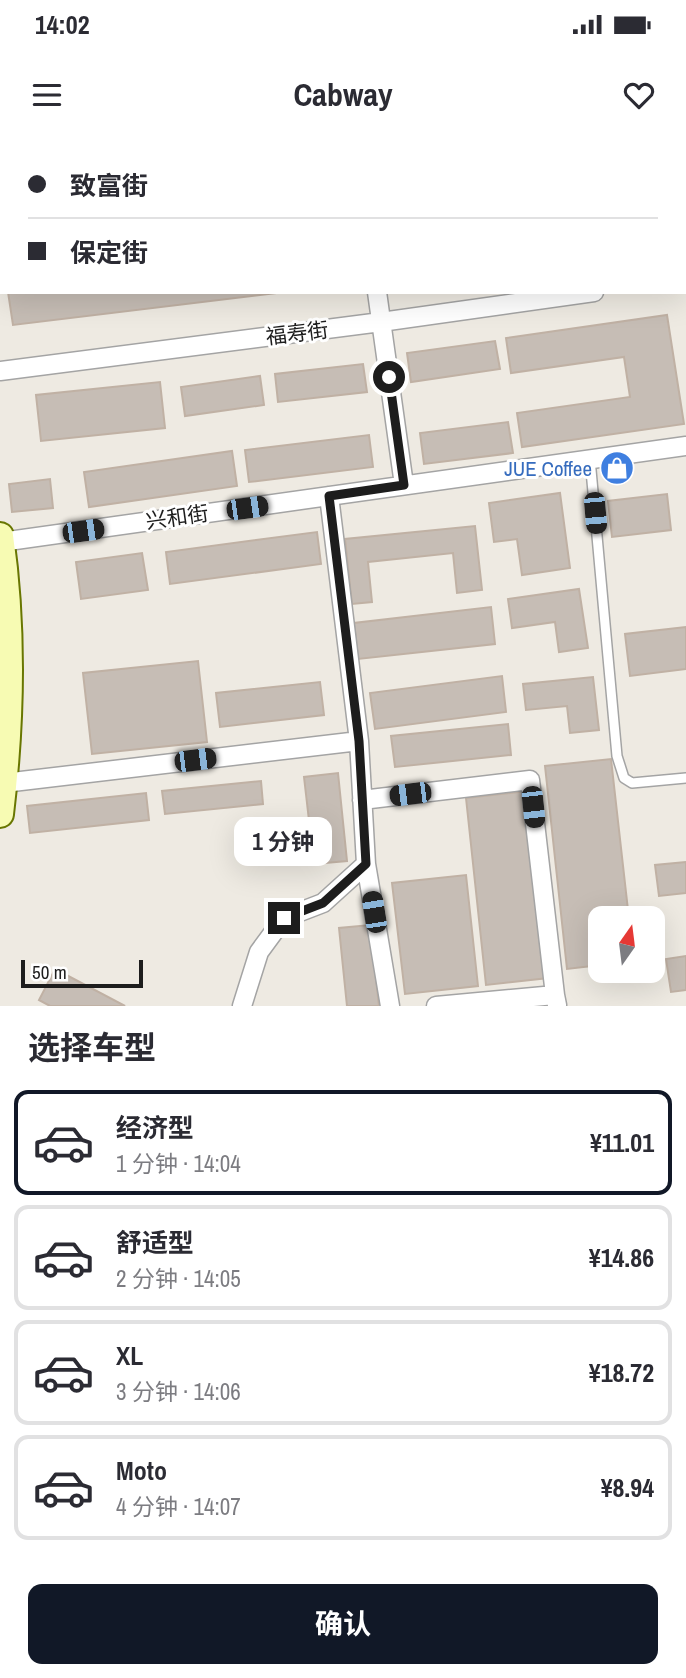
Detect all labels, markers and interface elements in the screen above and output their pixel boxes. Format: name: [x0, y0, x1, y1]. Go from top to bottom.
text: 14:02: [35, 7, 90, 42]
text: Cabway: [293, 73, 393, 116]
icon: menu: [28, 76, 66, 114]
icon: heart: [620, 76, 658, 114]
text: 致富街: [70, 168, 148, 203]
text: 保定街: [70, 235, 148, 270]
street label: 福寿街: [264, 315, 330, 351]
route start: [373, 361, 405, 393]
shop icon: JUE Coffee: [598, 449, 636, 487]
place label: JUE Coffee: [504, 454, 592, 483]
car: [583, 491, 608, 535]
car: [225, 495, 270, 521]
street label: 兴和街: [144, 498, 210, 536]
car: [61, 518, 106, 544]
car: [173, 747, 218, 773]
car: [388, 781, 433, 807]
car: [521, 785, 546, 829]
callout: 1 分钟: [235, 816, 333, 866]
text: 1 分钟: [252, 826, 314, 857]
car: [361, 890, 388, 934]
route end: [268, 902, 300, 934]
north arrow: [588, 906, 665, 984]
map controls: [588, 906, 665, 983]
scale bar: [21, 957, 144, 989]
text: 50 m: [32, 959, 67, 985]
text: 选择车型: [28, 1026, 156, 1069]
text: 经济型: [116, 1110, 194, 1145]
icon: car: [32, 1111, 95, 1174]
text: ¥11.01: [590, 1125, 654, 1160]
text: 1 分钟 · 14:04: [116, 1148, 241, 1179]
text: 舒适型: [116, 1225, 194, 1260]
icon: car: [32, 1226, 95, 1289]
text: ¥14.86: [589, 1240, 654, 1275]
text: 2 分钟 · 14:05: [116, 1263, 241, 1294]
text: XL: [116, 1338, 143, 1373]
icon: car: [32, 1341, 95, 1404]
text: ¥18.72: [589, 1355, 654, 1390]
text: 3 分钟 · 14:06: [116, 1376, 241, 1407]
text: Moto: [116, 1453, 167, 1488]
icon: car: [32, 1456, 95, 1519]
text: ¥8.94: [601, 1470, 654, 1505]
text: 4 分钟 · 14:07: [116, 1491, 241, 1522]
button: 确认: [28, 1584, 658, 1664]

